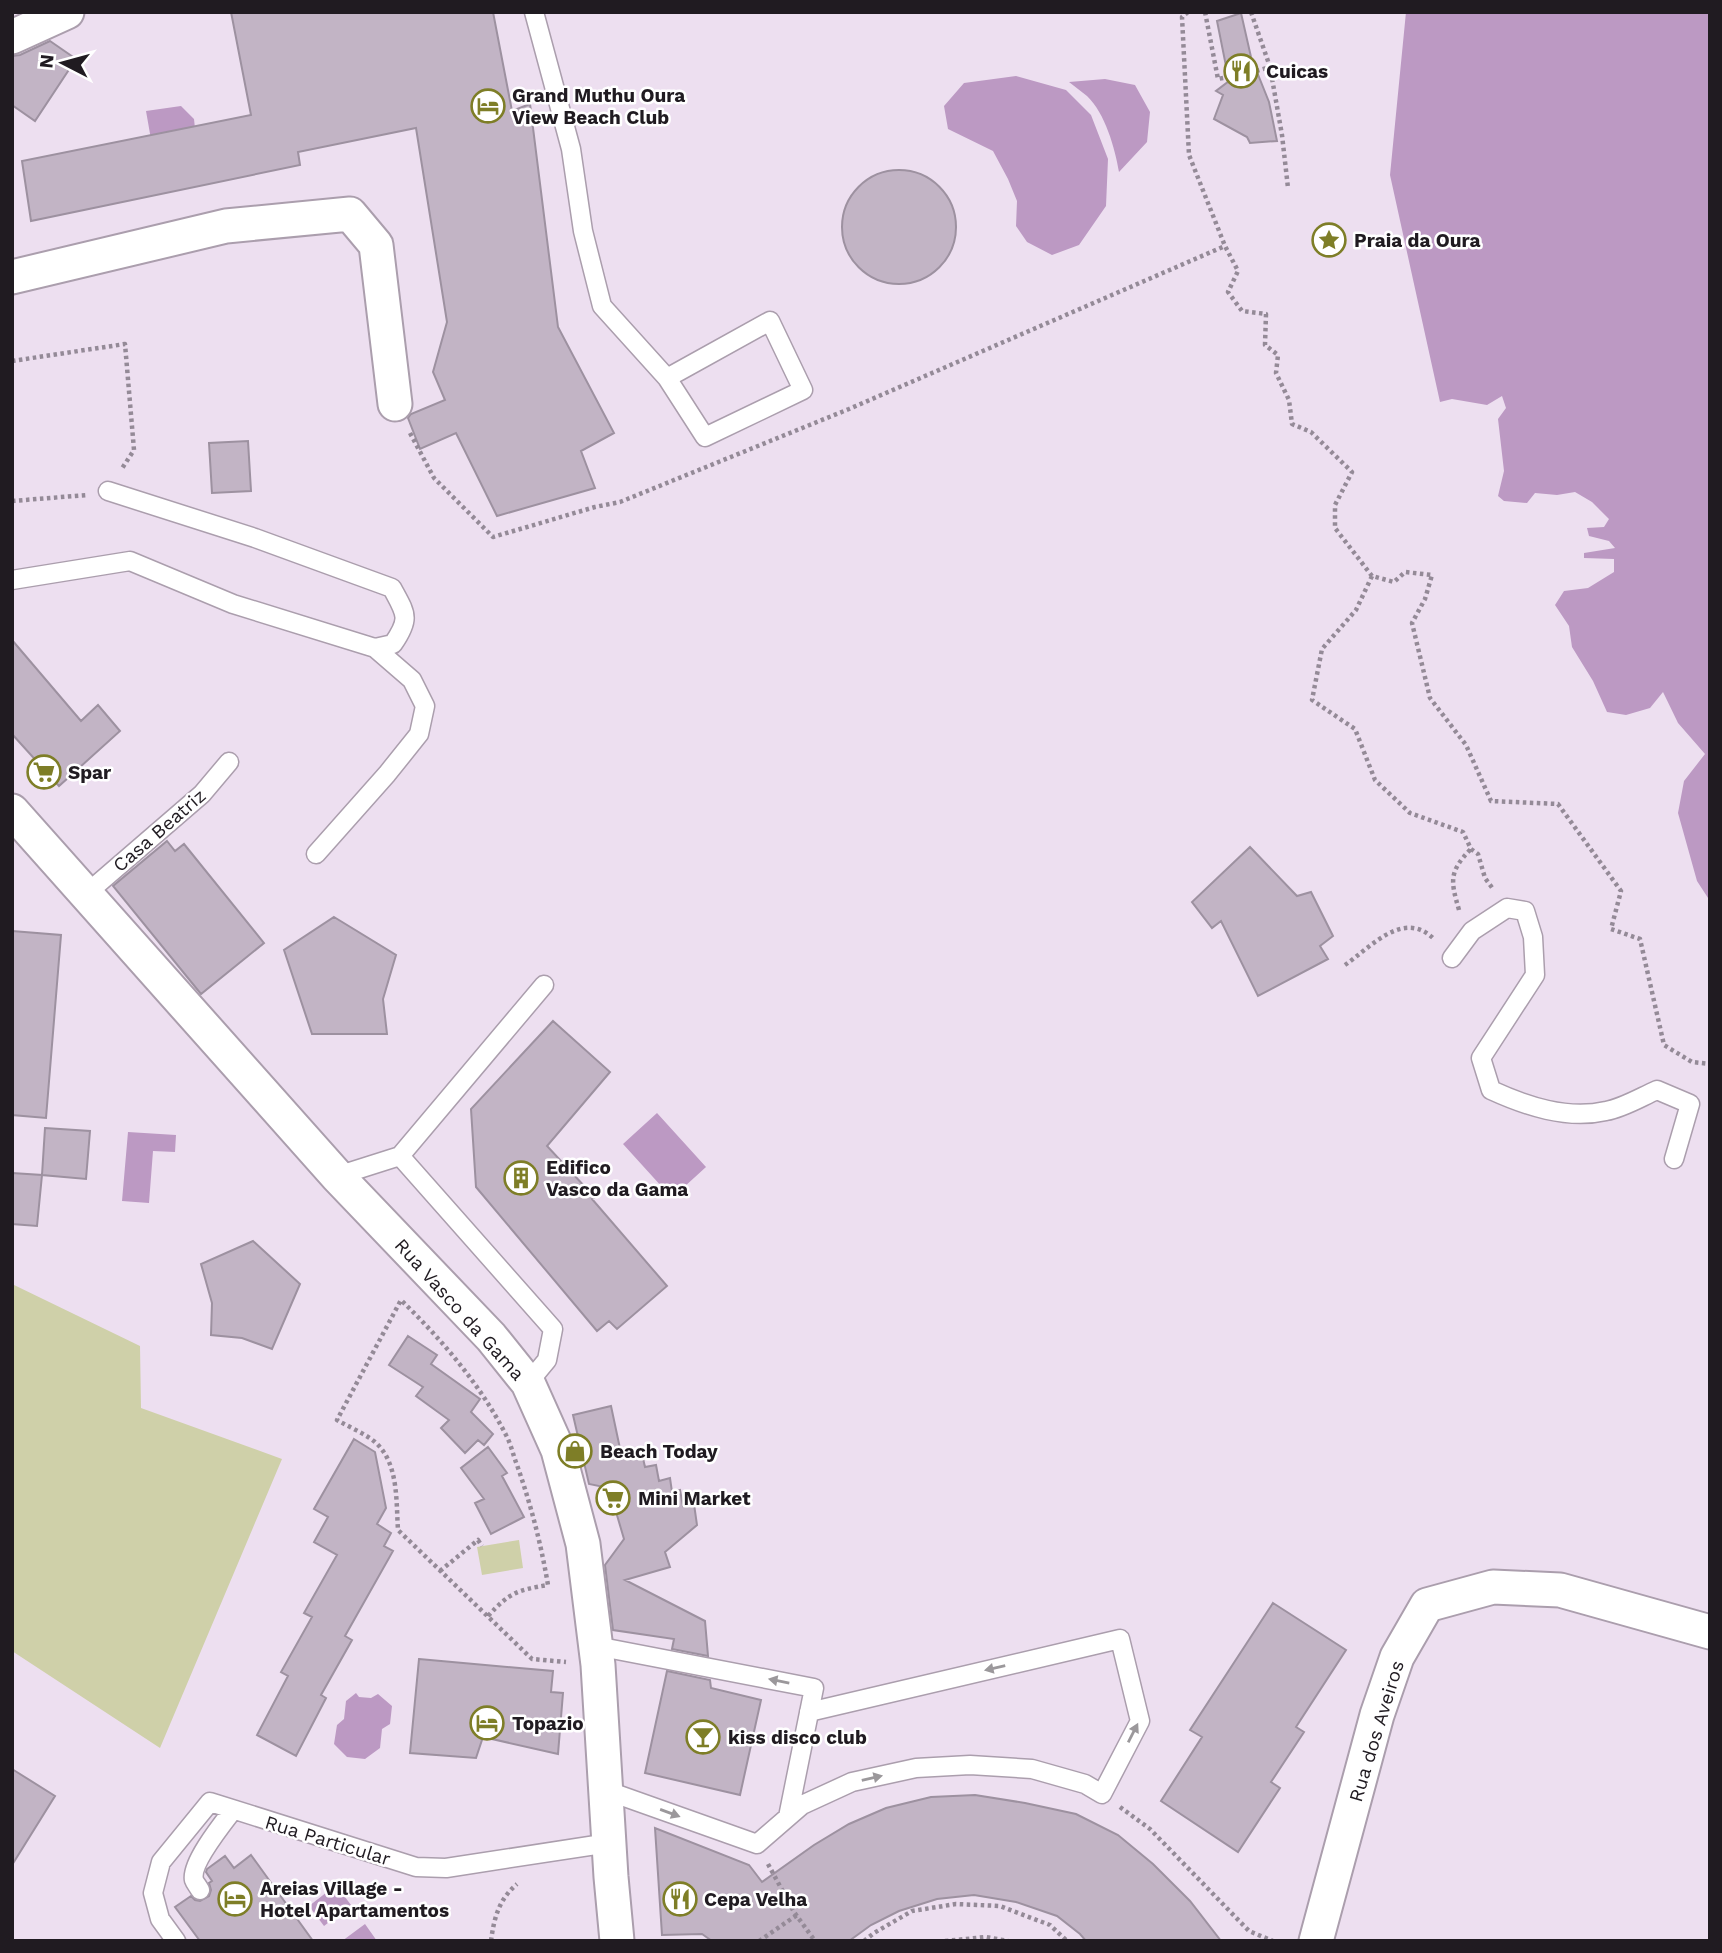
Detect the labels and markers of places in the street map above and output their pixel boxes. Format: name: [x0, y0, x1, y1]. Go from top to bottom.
restaurant icon: Cuicas: [1222, 52, 1260, 90]
place label: Cuicas: [1266, 60, 1328, 83]
place label: Grand Muthu Oura View Beach Club: [512, 84, 685, 129]
hotel icon: Grand Muthu Oura View Beach Club: [469, 87, 507, 125]
place icon: Praia da Oura: [1310, 221, 1348, 259]
place label: Praia da Oura: [1354, 229, 1481, 252]
supermarket icon: Spar: [25, 753, 63, 791]
place label: Spar: [68, 761, 112, 784]
place label: Edifico Vasco da Gama: [546, 1156, 688, 1201]
building icon: Edifico Vasco da Gama: [502, 1159, 540, 1197]
shop icon: Beach Today: [556, 1432, 594, 1470]
place label: Beach Today: [600, 1440, 718, 1463]
supermarket icon: Mini Market: [594, 1479, 632, 1517]
place label: Mini Market: [638, 1487, 751, 1510]
hotel icon: Topazio: [468, 1704, 506, 1742]
place label: Topazio: [512, 1712, 584, 1735]
bar icon: kiss disco club: [684, 1718, 722, 1756]
place label: kiss disco club: [728, 1726, 867, 1749]
place label: Areias Village - Hotel Apartamentos: [260, 1877, 449, 1922]
hotel icon: Areias Village - Hotel Apartamentos: [216, 1880, 254, 1918]
restaurant icon: Cepa Velha: [661, 1880, 699, 1918]
place label: Cepa Velha: [704, 1888, 807, 1911]

